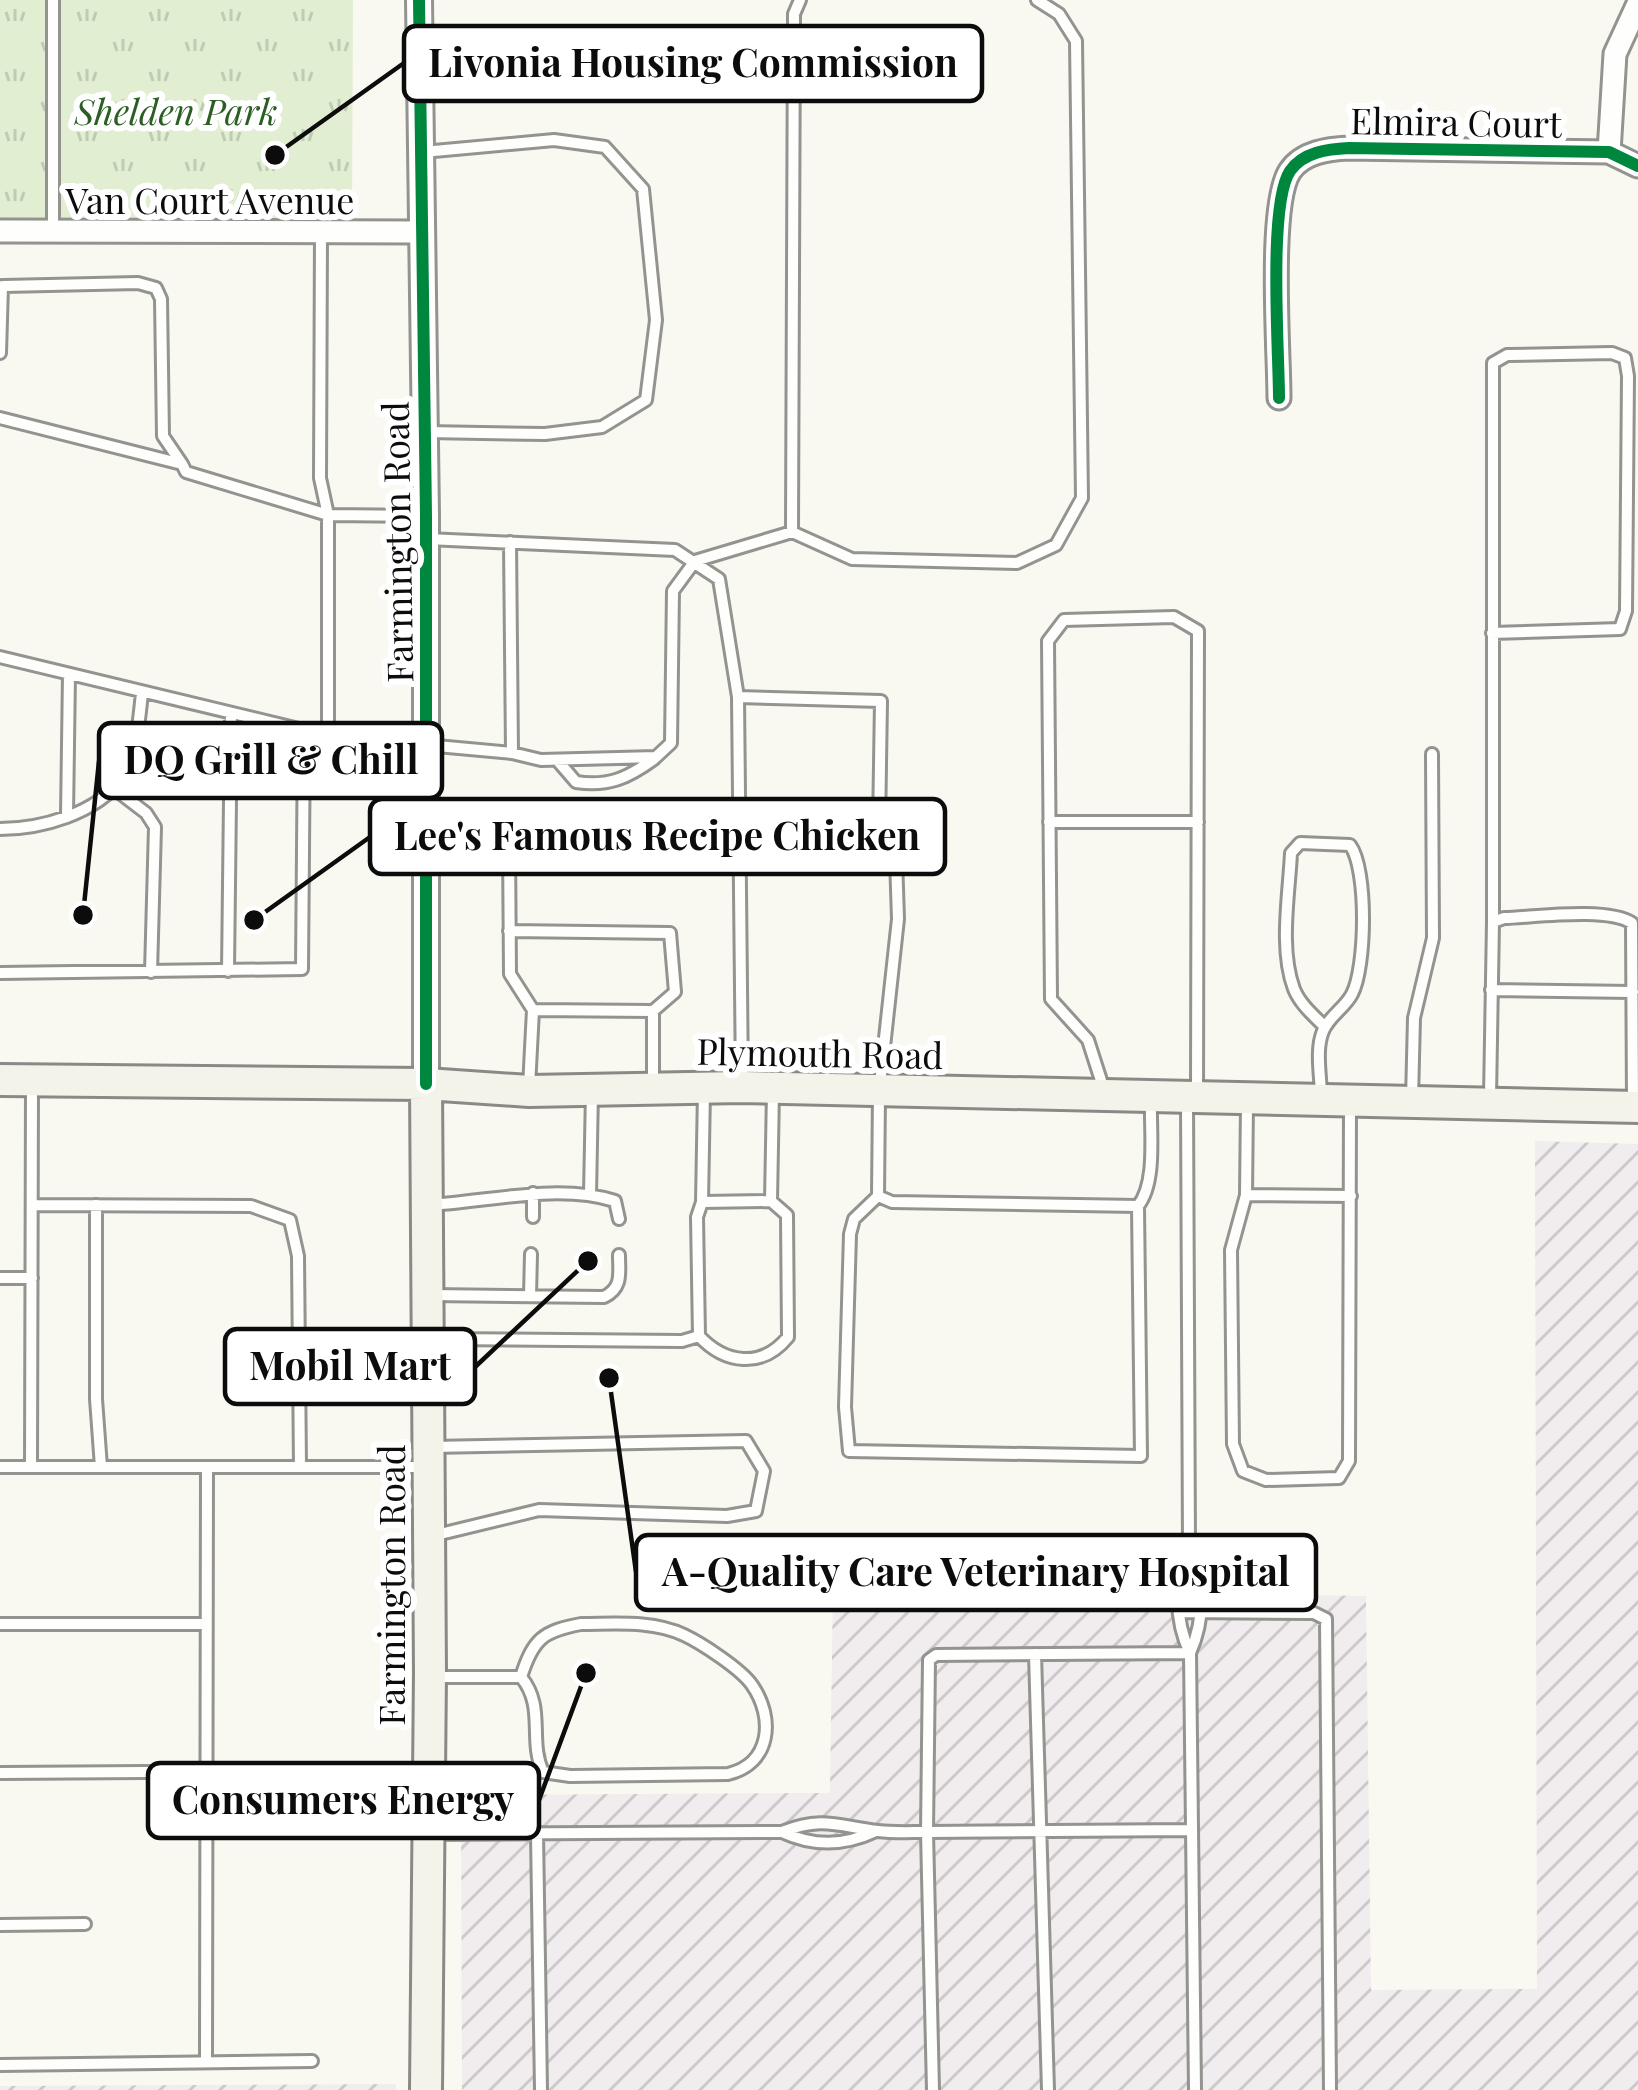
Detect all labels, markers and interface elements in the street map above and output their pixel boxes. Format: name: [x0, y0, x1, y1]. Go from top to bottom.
callout: Livonia Housing Commission: [404, 26, 982, 101]
text: Livonia Housing Commission: [428, 35, 958, 87]
park label: Shelden Park: [73, 86, 278, 134]
street label: Elmira Court: [1350, 95, 1563, 147]
street label: Van Court Avenue: [65, 175, 354, 223]
street label: Farmington Road: [370, 401, 422, 683]
callout: DQ Grill & Chill: [99, 723, 442, 798]
text: DQ Grill & Chill: [123, 732, 419, 784]
callout: Lee's Famous Recipe Chicken: [370, 799, 945, 874]
text: Lee's Famous Recipe Chicken: [394, 808, 920, 860]
street label: Plymouth Road: [696, 1026, 944, 1078]
callout: Mobil Mart: [225, 1329, 475, 1404]
text: Mobil Mart: [249, 1338, 451, 1390]
street label: Farmington Road: [366, 1444, 414, 1726]
callout: A-Quality Care Veterinary Hospital: [636, 1535, 1316, 1610]
text: A-Quality Care Veterinary Hospital: [661, 1544, 1290, 1596]
callout: Consumers Energy: [148, 1763, 539, 1838]
text: Consumers Energy: [172, 1772, 514, 1824]

